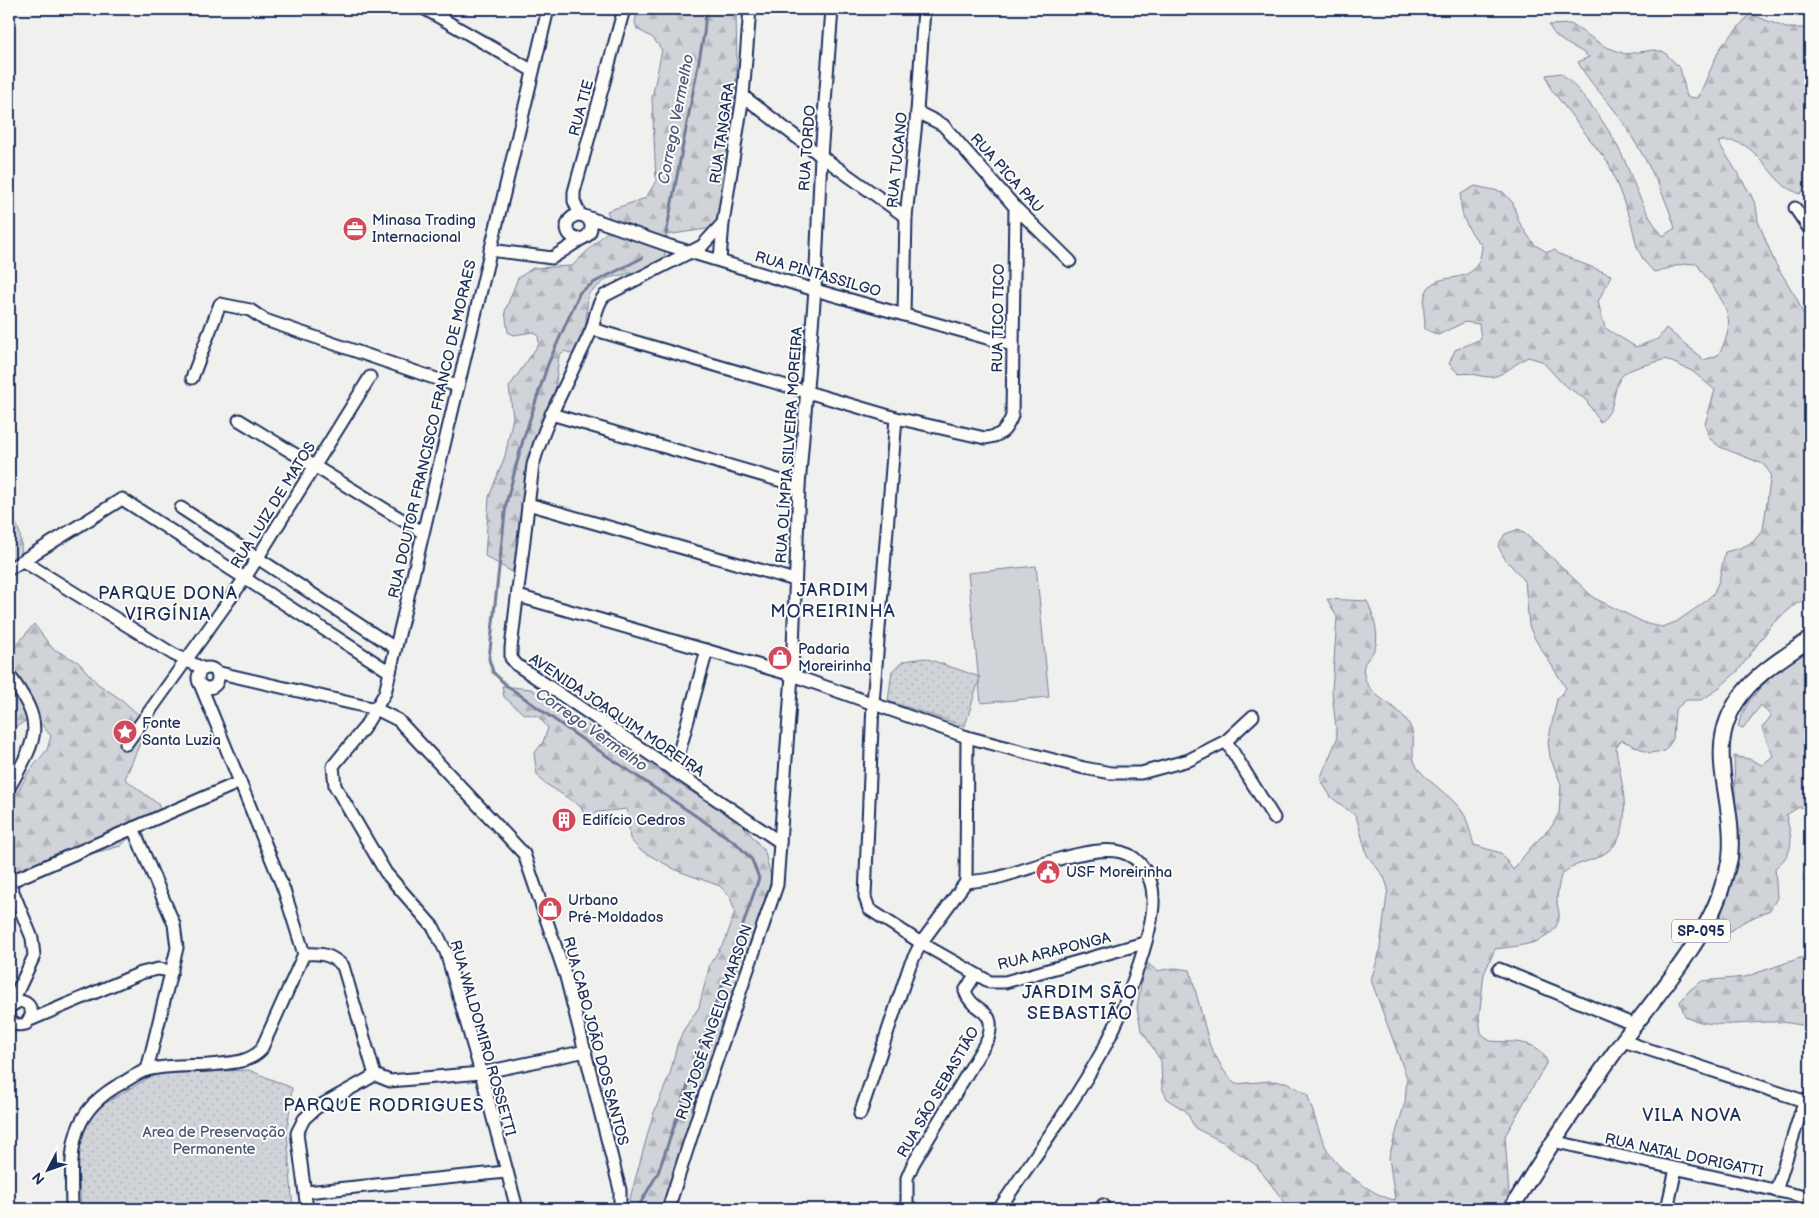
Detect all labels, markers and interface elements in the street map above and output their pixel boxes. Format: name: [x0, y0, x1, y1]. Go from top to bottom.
water label: Corrego Vermelho: [655, 53, 698, 186]
street label: RUA TIE: [565, 78, 598, 138]
street label: RUA TANGARA: [706, 80, 739, 185]
street label: RUA TORDO: [795, 104, 820, 192]
street label: RUA TUCANO: [883, 111, 912, 209]
street label: RUA PICA PAU: [966, 130, 1047, 217]
place label: Minasa Trading Internacional: [372, 211, 476, 247]
office icon: Minasa Trading Internacional: [342, 216, 368, 242]
street label: RUA PINTASSILGO: [753, 247, 883, 302]
street label: RUA DOUTOR FRANCISCO FRANCO DE MORAES: [384, 258, 481, 600]
street label: RUA TICO TICO: [988, 263, 1009, 373]
street label: RUA OLÍMPIA SILVEIRA MOREIRA: [772, 325, 807, 564]
street label: RUA LUIZ DE MATOS: [227, 438, 320, 572]
district label: JARDIM MOREIRINHA: [770, 580, 896, 622]
district label: PARQUE DONA VIRGÍNIA: [98, 583, 238, 625]
place label: Padaria Moreirinha: [798, 640, 871, 676]
shop icon: Padaria Moreirinha: [767, 645, 793, 671]
street label: AVENIDA JOAQUIM MOREIRA: [526, 650, 709, 782]
water label: Corrego Vermelho: [532, 685, 651, 776]
place label: Fonte Santa Luzia: [142, 714, 221, 750]
place icon: Fonte Santa Luzia: [112, 719, 138, 745]
building icon: Edifício Cedros: [551, 807, 577, 833]
place label: Edifício Cedros: [582, 811, 686, 830]
public building icon: USF Moreirinha: [1035, 859, 1061, 885]
place label: USF Moreirinha: [1066, 863, 1172, 882]
place label: Urbano Pré-Moldados: [568, 891, 664, 927]
shop icon: Urbano Pré-Moldados: [537, 896, 563, 922]
road number: SP-095: [1672, 919, 1730, 942]
street label: RUA JOSÉ ÂNGELO MARSON: [672, 922, 757, 1122]
street label: RUA ARAPONGA: [996, 928, 1113, 975]
street label: RUA CABO JOÃO DOS SANTOS: [558, 935, 633, 1148]
street label: RUA WALDOMIRO ROSSETTI: [445, 938, 520, 1139]
district label: JARDIM SÃO SEBASTIÃO: [1022, 981, 1138, 1024]
street label: RUA SÃO SEBASTIÃO: [893, 1023, 984, 1161]
district label: PARQUE RODRIGUES: [283, 1095, 485, 1116]
district label: VILA NOVA: [1642, 1105, 1742, 1126]
park label: Area de Preservação Permanente: [142, 1123, 286, 1159]
street label: RUA NATAL DORIGATTI: [1603, 1129, 1765, 1182]
north arrow: [22, 1146, 72, 1196]
text: N: [29, 1169, 48, 1188]

